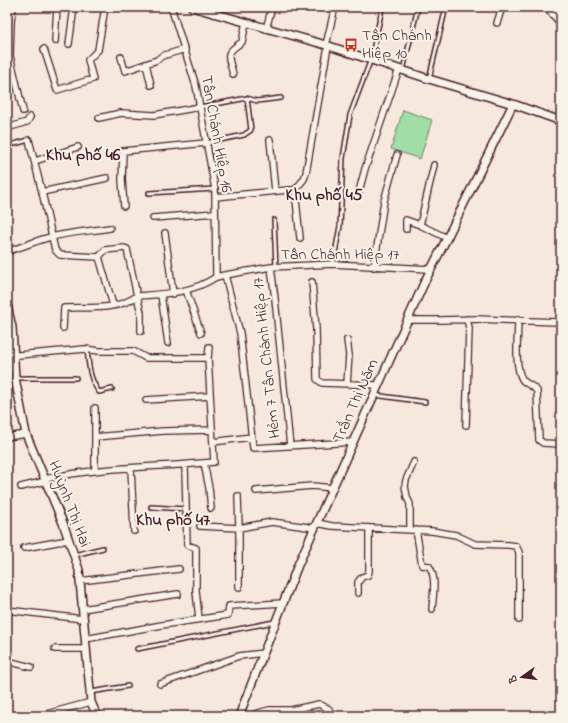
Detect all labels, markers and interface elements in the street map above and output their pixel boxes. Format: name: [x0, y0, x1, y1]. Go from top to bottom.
place label: Tân Chánh Hiệp 10: [362, 24, 432, 66]
bus stop icon: Tân Chánh Hiệp 10: [343, 37, 359, 53]
street label: Tân Chánh Hiệp 16: [194, 73, 238, 195]
district label: Khu phố 46: [46, 143, 121, 168]
district label: Khu phố 45: [286, 183, 363, 208]
street label: Tân Chánh Hiệp 17: [281, 243, 400, 267]
street label: Hẻm 7 Tân Chánh Hiệp 17: [247, 276, 287, 440]
street label: Trần Thị Năm: [327, 355, 385, 447]
street label: Huỳnh Thị Hai: [41, 457, 97, 551]
district label: Khu phố 47: [136, 508, 211, 533]
north arrow: [502, 657, 542, 697]
text: B: [504, 673, 522, 686]

